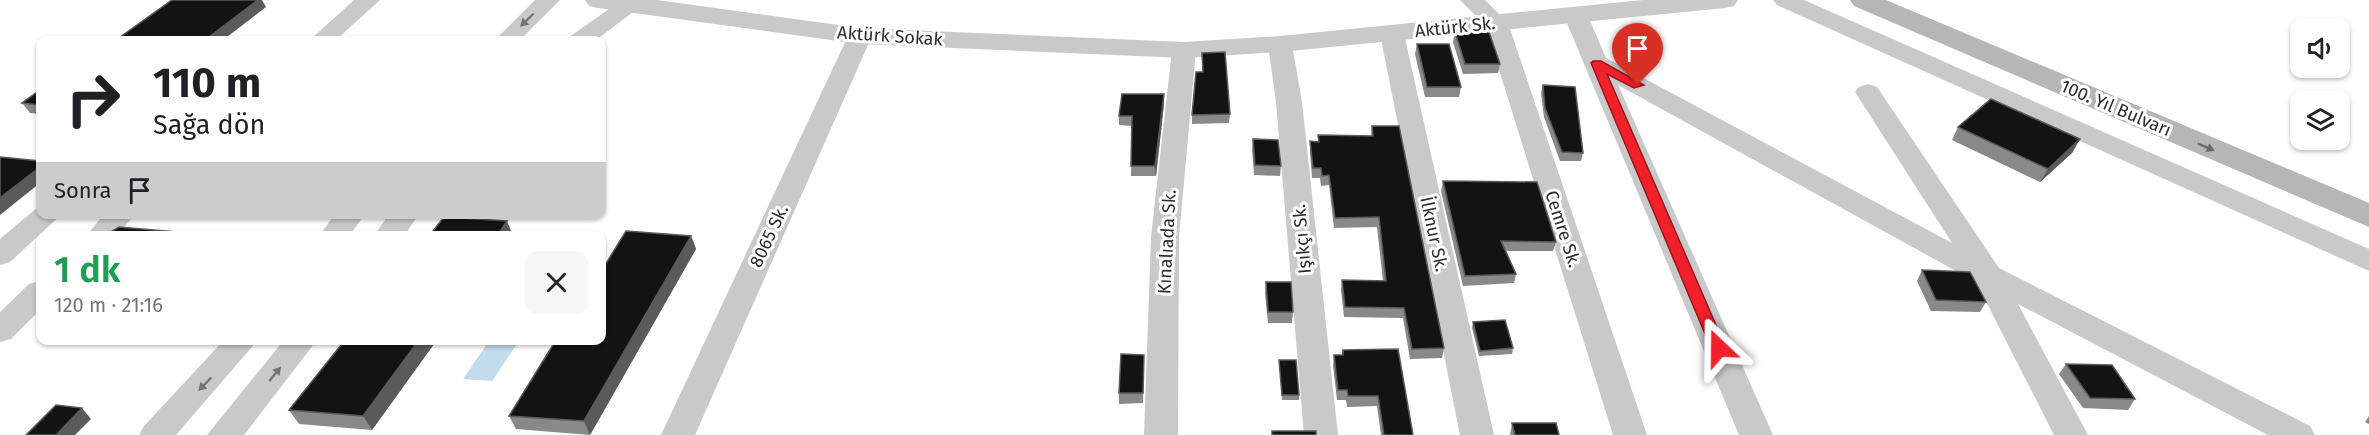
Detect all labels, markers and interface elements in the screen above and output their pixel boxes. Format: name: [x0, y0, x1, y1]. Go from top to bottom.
one-way arrow: [520, 12, 534, 26]
street label: Aktürk Sk.: [1414, 12, 1496, 42]
map controls: [2290, 18, 2350, 150]
button: sound: [2290, 18, 2350, 78]
street label: Aktürk Sokak: [837, 21, 944, 51]
pin: [1612, 23, 1663, 85]
icon: arrive: [1621, 32, 1654, 65]
text: 110 m: [153, 58, 261, 108]
icon: right: [54, 60, 132, 138]
street label: 100. Yıl Bulvarı: [2057, 75, 2175, 141]
button: layers: [2290, 90, 2350, 150]
text: Sağa dön: [153, 109, 265, 141]
one-way arrow: [2197, 143, 2215, 152]
icon: arrive: [123, 174, 156, 207]
text: Sonra: [54, 177, 111, 204]
street label: Cemre Sk.: [1540, 188, 1586, 270]
street label: Kınalıada Sk.: [1153, 189, 1181, 295]
street label: İlknur Sk.: [1415, 195, 1453, 273]
street label: 8065 Sk.: [745, 201, 793, 271]
street label: Işıkçı Sk.: [1288, 203, 1316, 275]
text: 1 dk: [54, 248, 120, 292]
button: close: [525, 251, 588, 314]
text: 120 m · 21:16: [54, 293, 163, 317]
position arrow: [1687, 316, 1751, 380]
one-way arrow: [268, 366, 280, 381]
one-way arrow: [198, 377, 212, 391]

